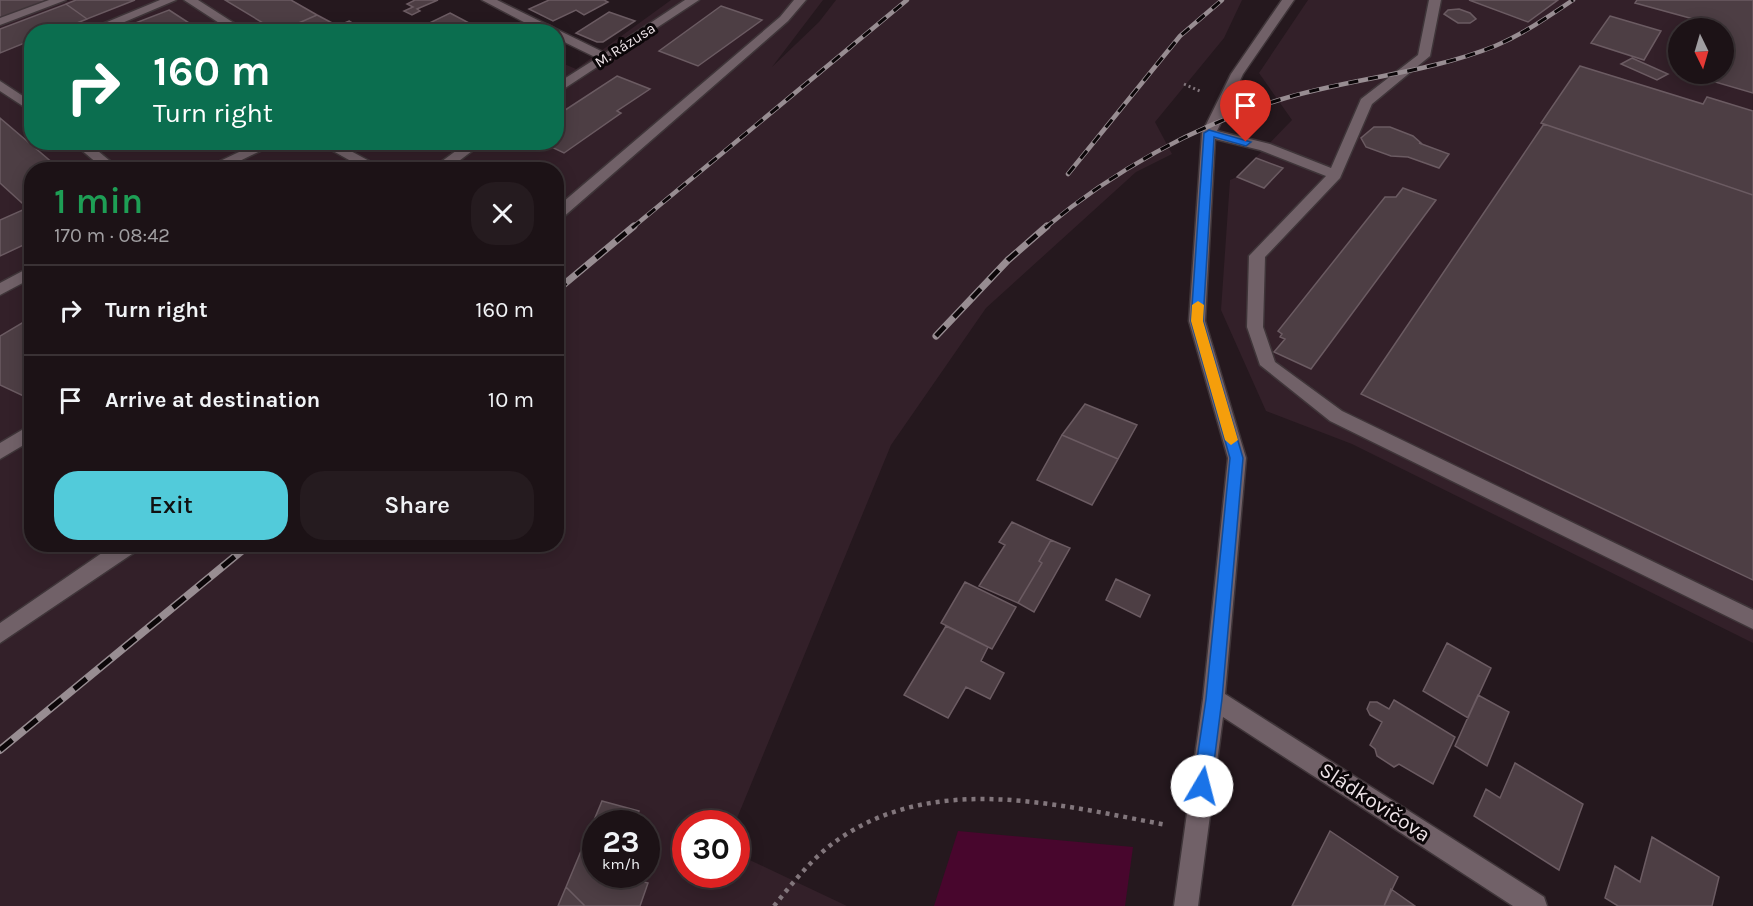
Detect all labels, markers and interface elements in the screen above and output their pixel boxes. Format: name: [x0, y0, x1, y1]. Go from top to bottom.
north arrow: [1668, 18, 1734, 84]
map controls: [1668, 18, 1734, 84]
street label: M. Rázusa: [591, 19, 659, 71]
text: 160 m: [153, 46, 271, 96]
icon: right: [54, 48, 132, 126]
pin: [1220, 80, 1271, 142]
icon: arrive: [1229, 89, 1262, 122]
text: Turn right: [153, 97, 273, 129]
text: 1 min: [54, 180, 143, 222]
button: close: [471, 182, 534, 245]
text: 170 m · 08:42: [54, 224, 170, 247]
icon: right: [54, 294, 87, 327]
text: Turn right: [105, 297, 208, 323]
text: 160 m: [475, 297, 534, 323]
icon: arrive: [54, 384, 87, 417]
text: Arrive at destination: [105, 387, 320, 413]
text: 10 m: [488, 387, 534, 413]
button: Exit: [54, 471, 288, 540]
button: Share: [300, 471, 534, 540]
position arrow: [1170, 754, 1234, 818]
street label: Sládkovičova: [1315, 757, 1435, 847]
speed limit sign: 30: [672, 810, 750, 888]
text: 23: [603, 824, 639, 860]
text: km/h: [602, 855, 640, 873]

